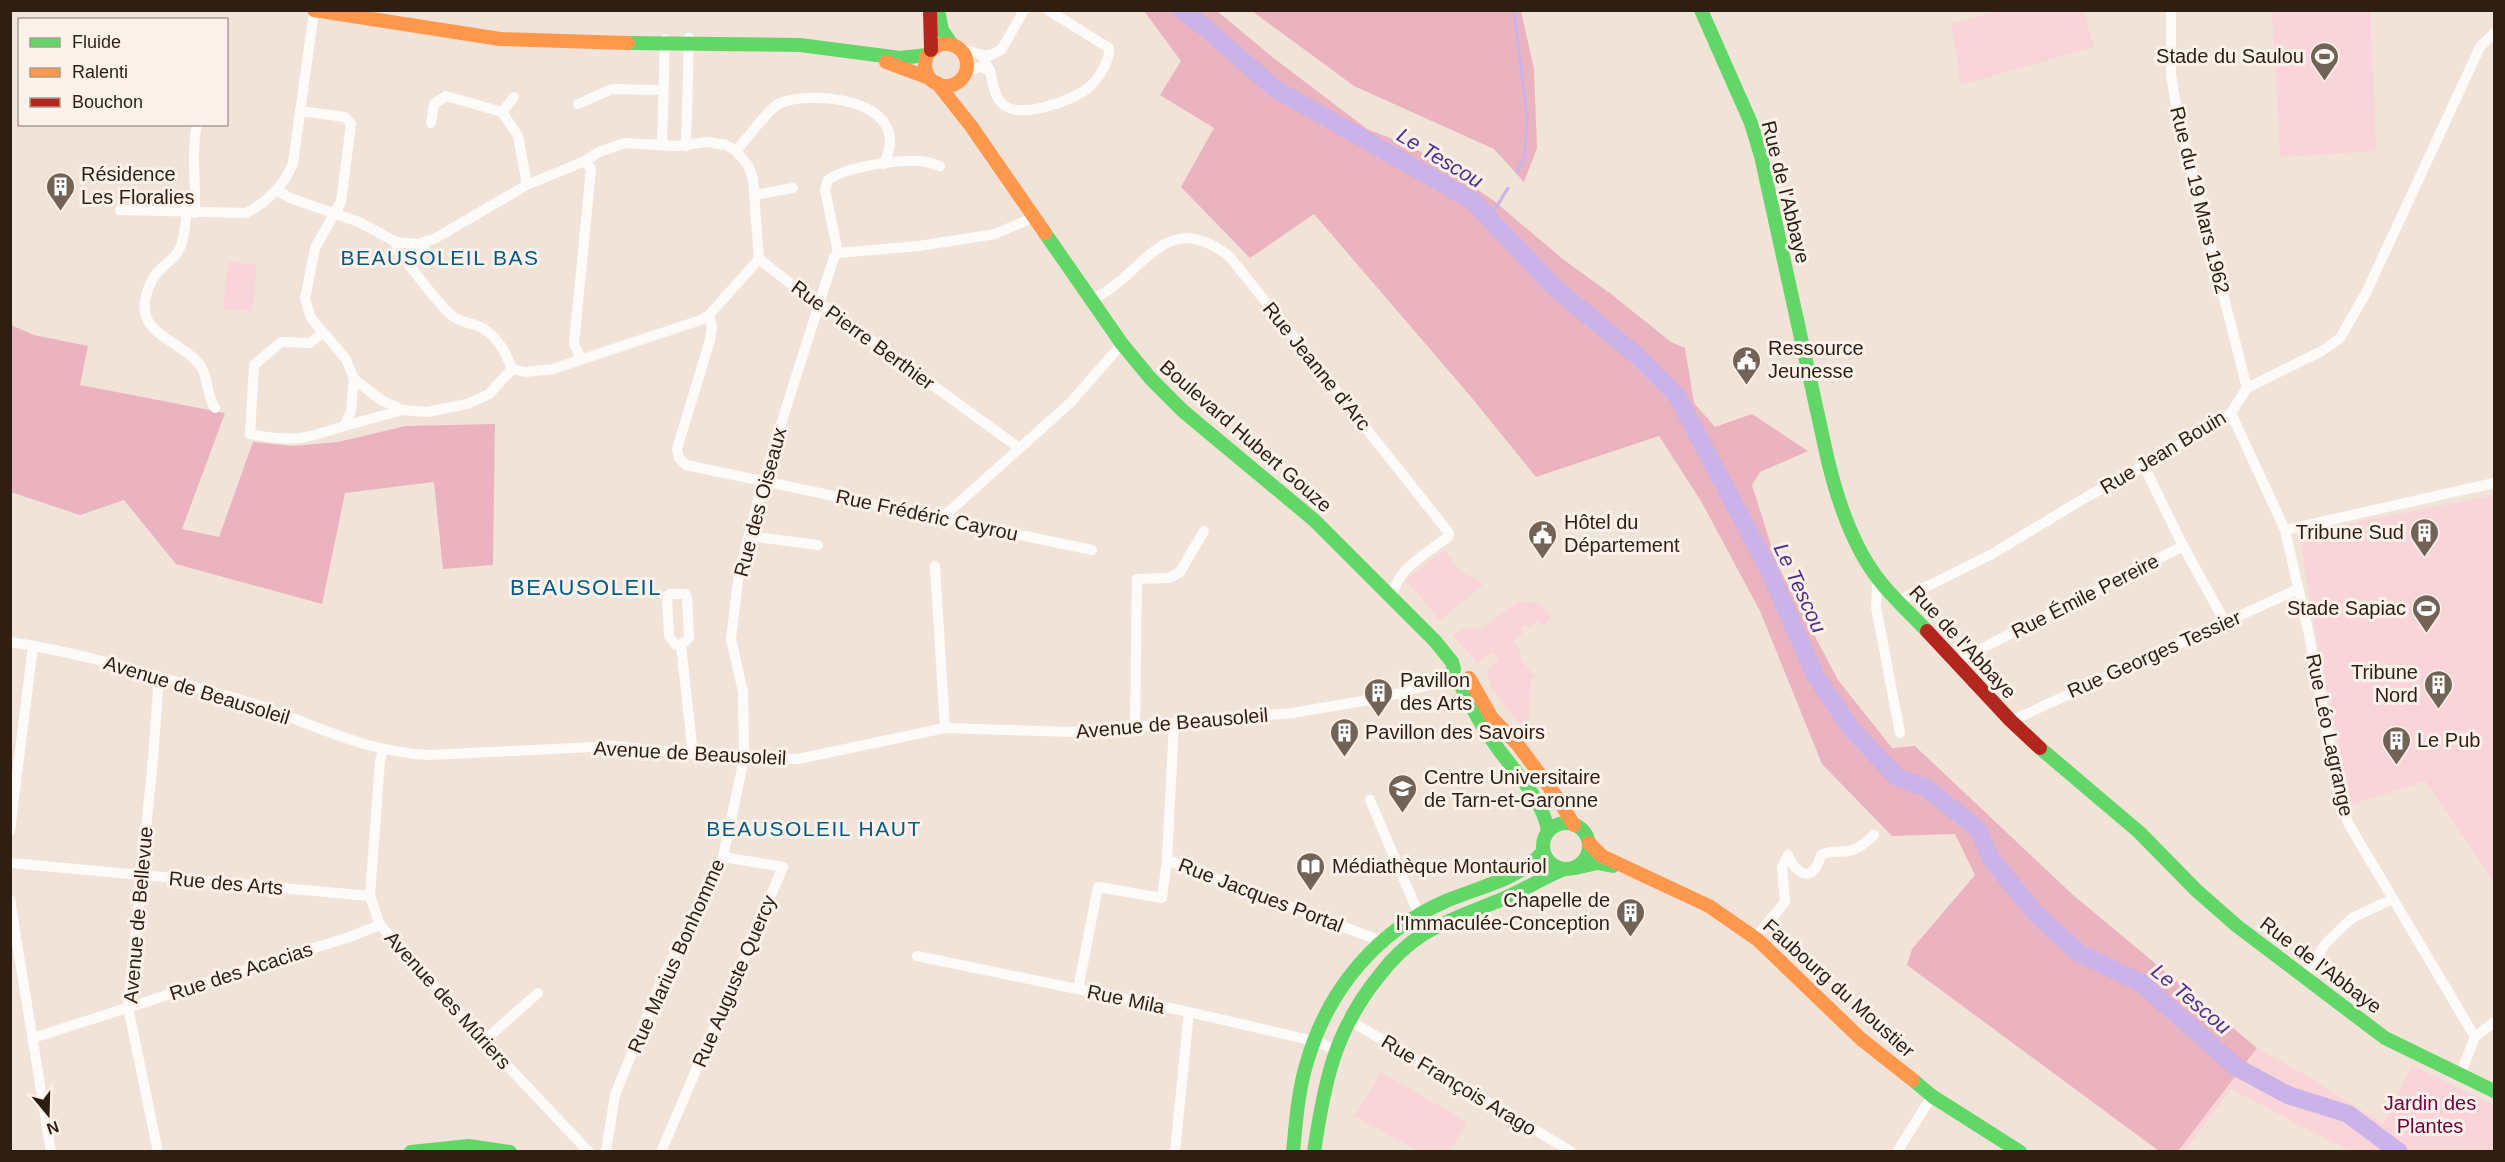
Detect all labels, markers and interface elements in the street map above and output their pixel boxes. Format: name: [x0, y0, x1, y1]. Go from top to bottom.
legend: [18, 18, 228, 126]
text: Fluide: [72, 32, 121, 52]
sports icon: Stade du Saulou: [2309, 40, 2341, 82]
place label: Stade du Saulou: [2156, 45, 2304, 67]
text: Ralenti: [72, 62, 128, 82]
text: Bouchon: [72, 92, 143, 112]
street label: Rue du 19 Mars 1962: [2166, 104, 2234, 296]
street label: Rue de l'Abbaye: [1758, 118, 1814, 266]
water label: Le Tescou: [1393, 123, 1488, 192]
place label: Résidence Les Floralies: [81, 163, 194, 208]
building icon: Résidence Les Floralies: [44, 170, 76, 212]
district label: BEAUSOLEIL BAS: [341, 246, 539, 269]
street label: Rue Pierre Berthier: [787, 276, 939, 394]
street label: Rue Jeanne d'Arc: [1259, 298, 1375, 434]
place label: Ressource Jeunesse: [1768, 337, 1864, 382]
public building icon: Ressource Jeunesse: [1731, 344, 1763, 386]
street label: Boulevard Hubert Gouze: [1156, 355, 1336, 517]
street label: Rue Jean Bouin: [2096, 406, 2230, 498]
street label: Rue des Oiseaux: [730, 425, 790, 579]
street label: Rue Frédéric Cayrou: [834, 485, 1020, 545]
place label: Hôtel du Département: [1564, 511, 1680, 556]
building icon: Tribune Sud: [2409, 516, 2441, 558]
public building icon: Hôtel du Département: [1527, 518, 1559, 560]
place label: Tribune Sud: [2296, 521, 2404, 543]
water label: Le Tescou: [1770, 539, 1831, 636]
street label: Rue Émile Pereire: [2008, 549, 2162, 643]
district label: BEAUSOLEIL: [510, 575, 662, 600]
street label: Rue de l'Abbaye: [1905, 581, 2021, 703]
sports icon: Stade Sapiac: [2411, 592, 2443, 634]
place label: Stade Sapiac: [2287, 597, 2406, 619]
street label: Rue Georges Tessier: [2064, 606, 2244, 702]
street label: Avenue de Beausoleil: [101, 651, 293, 729]
street label: Rue Léo Lagrange: [2302, 652, 2358, 818]
place label: Tribune Nord: [2351, 661, 2418, 706]
building icon: Tribune Nord: [2423, 668, 2455, 710]
place label: Pavillon des Arts: [1400, 669, 1472, 714]
building icon: Pavillon des Arts: [1363, 676, 1395, 718]
street label: Avenue de Beausoleil: [1075, 704, 1269, 742]
building icon: Pavillon des Savoirs: [1328, 716, 1360, 758]
place label: Pavillon des Savoirs: [1365, 721, 1545, 743]
building icon: Le Pub: [2380, 724, 2412, 766]
place label: Le Pub: [2417, 729, 2480, 751]
street label: Avenue de Beausoleil: [593, 737, 787, 769]
place label: Centre Universitaire de Tarn-et-Garonne: [1424, 766, 1601, 811]
school or university icon: Centre Universitaire de Tarn-et-Garonne: [1387, 772, 1419, 814]
district label: BEAUSOLEIL HAUT: [706, 817, 922, 840]
street label: Avenue de Bellevue: [119, 826, 157, 1004]
library icon: Médiathèque Montauriol: [1295, 850, 1327, 892]
street label: Rue Jacques Portal: [1176, 853, 1346, 937]
place label: Médiathèque Montauriol: [1332, 855, 1547, 877]
street label: Rue Marius Bonhomme: [623, 856, 729, 1056]
street label: Rue des Arts: [168, 867, 284, 899]
place label: Chapelle de l'Immaculée-Conception: [1396, 889, 1610, 934]
street label: Rue Auguste Quercy: [688, 892, 780, 1070]
building icon: Chapelle de l'Immaculée-Conception: [1615, 896, 1647, 938]
street label: Rue de l'Abbaye: [2256, 912, 2386, 1018]
street label: Faubourg du Moustier: [1759, 914, 1919, 1062]
street label: Avenue des Mûriers: [380, 927, 516, 1073]
street label: Rue des Acacias: [167, 938, 315, 1004]
water label: Le Tescou: [2147, 959, 2236, 1039]
street label: Rue Mila: [1085, 980, 1168, 1018]
street label: Rue François Arago: [1378, 1030, 1540, 1140]
north arrow: [18, 1084, 78, 1144]
park label: Jardin des Plantes: [2384, 1092, 2476, 1137]
text: N: [44, 1118, 61, 1138]

